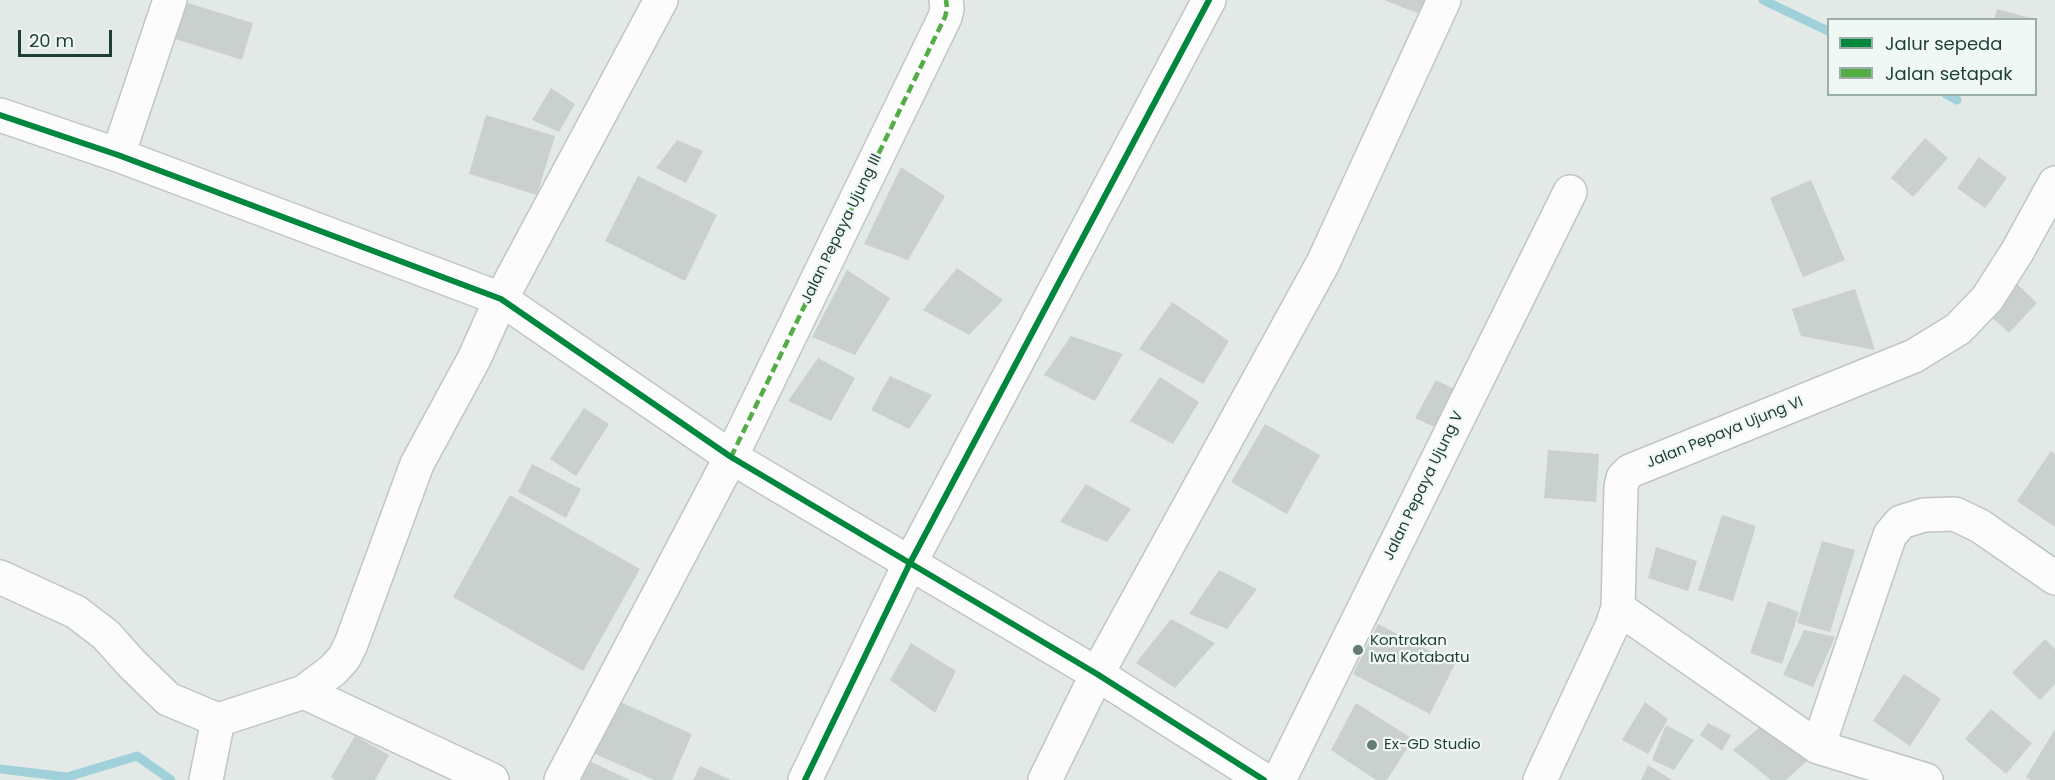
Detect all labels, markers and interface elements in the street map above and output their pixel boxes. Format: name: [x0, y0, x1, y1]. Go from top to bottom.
scale bar: [21, 18, 116, 56]
legend: [1827, 18, 2037, 96]
text: 20 m: [29, 28, 74, 53]
text: Jalur sepeda: [1885, 31, 2002, 56]
text: Jalan setapak: [1885, 61, 2013, 86]
street label: Jalan Pepaya Ujung III: [798, 151, 886, 307]
street label: Jalan Pepaya Ujung VI: [1644, 393, 1806, 473]
street label: Jalan Pepaya Ujung V: [1380, 408, 1468, 564]
place label: Kontrakan Iwa Kotabatu: [1370, 632, 1470, 667]
marker: Kontrakan Iwa Kotabatu: [1351, 643, 1365, 657]
place label: Ex-GD Studio: [1384, 736, 1481, 754]
marker: Ex-GD Studio: [1365, 738, 1379, 752]

